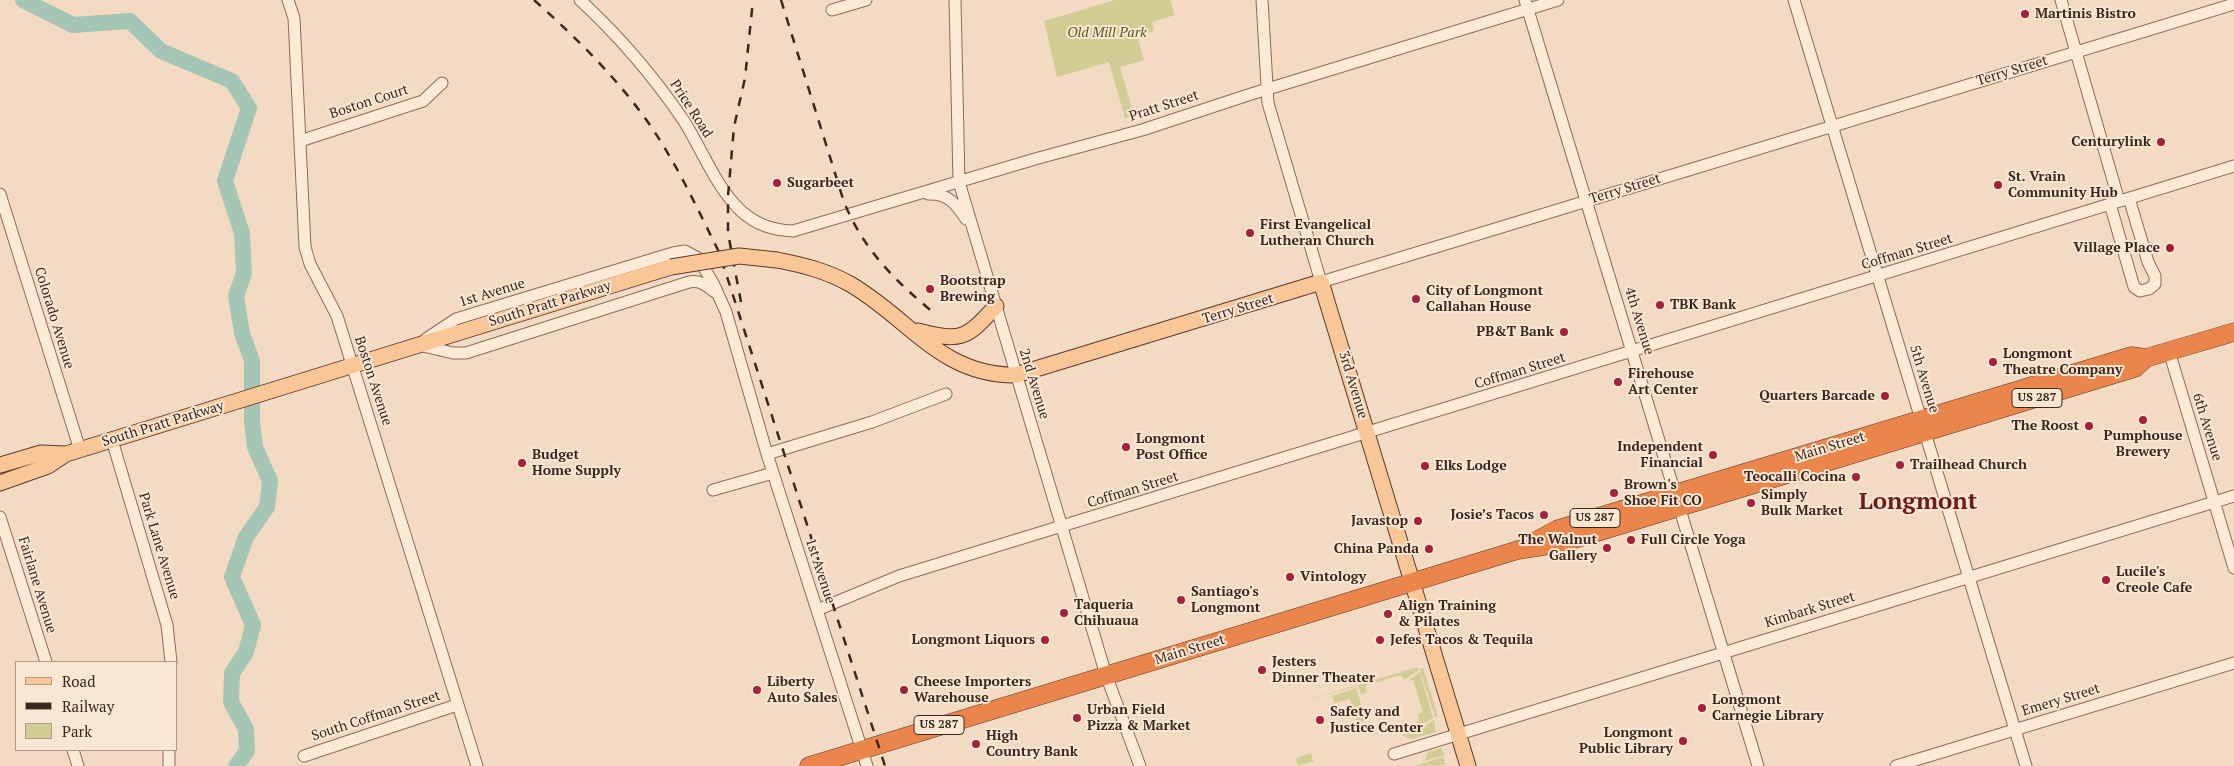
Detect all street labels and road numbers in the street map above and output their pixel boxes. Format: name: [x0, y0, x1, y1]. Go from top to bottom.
street label: Terry Street: [1974, 52, 2050, 90]
street label: Price Road: [666, 77, 716, 141]
street label: Boston Court: [327, 81, 411, 123]
street label: Pratt Street: [1127, 87, 1201, 125]
street label: Terry Street: [1587, 170, 1663, 208]
street label: Coffman Street: [1859, 230, 1955, 274]
street label: Colorado Avenue: [31, 265, 77, 371]
street label: 1st Avenue: [457, 275, 527, 311]
street label: South Pratt Parkway: [487, 277, 613, 331]
street label: 4th Avenue: [1621, 285, 1657, 357]
street label: Terry Street: [1200, 290, 1276, 328]
street label: Boston Avenue: [351, 334, 395, 428]
street label: 5th Avenue: [1906, 343, 1942, 415]
street label: 2nd Avenue: [1015, 347, 1053, 421]
street label: 3rd Avenue: [1335, 349, 1371, 421]
street label: Coffman Street: [1472, 349, 1568, 393]
road number: US 287: [2012, 388, 2062, 408]
street label: 6th Avenue: [2189, 391, 2225, 463]
street label: South Pratt Parkway: [100, 397, 226, 451]
street label: Main Street: [1793, 428, 1867, 466]
street label: Coffman Street: [1085, 468, 1181, 512]
street label: Park Lane Avenue: [135, 491, 183, 601]
road number: US 287: [1570, 508, 1620, 528]
street label: Fairlane Avenue: [14, 535, 60, 635]
street label: 1st Avenue: [802, 536, 838, 606]
street label: Kimbark Street: [1763, 588, 1857, 632]
street label: Main Street: [1153, 631, 1227, 669]
street label: Emery Street: [2020, 680, 2102, 720]
street label: South Coffman Street: [310, 687, 442, 745]
road number: US 287: [914, 716, 964, 734]

